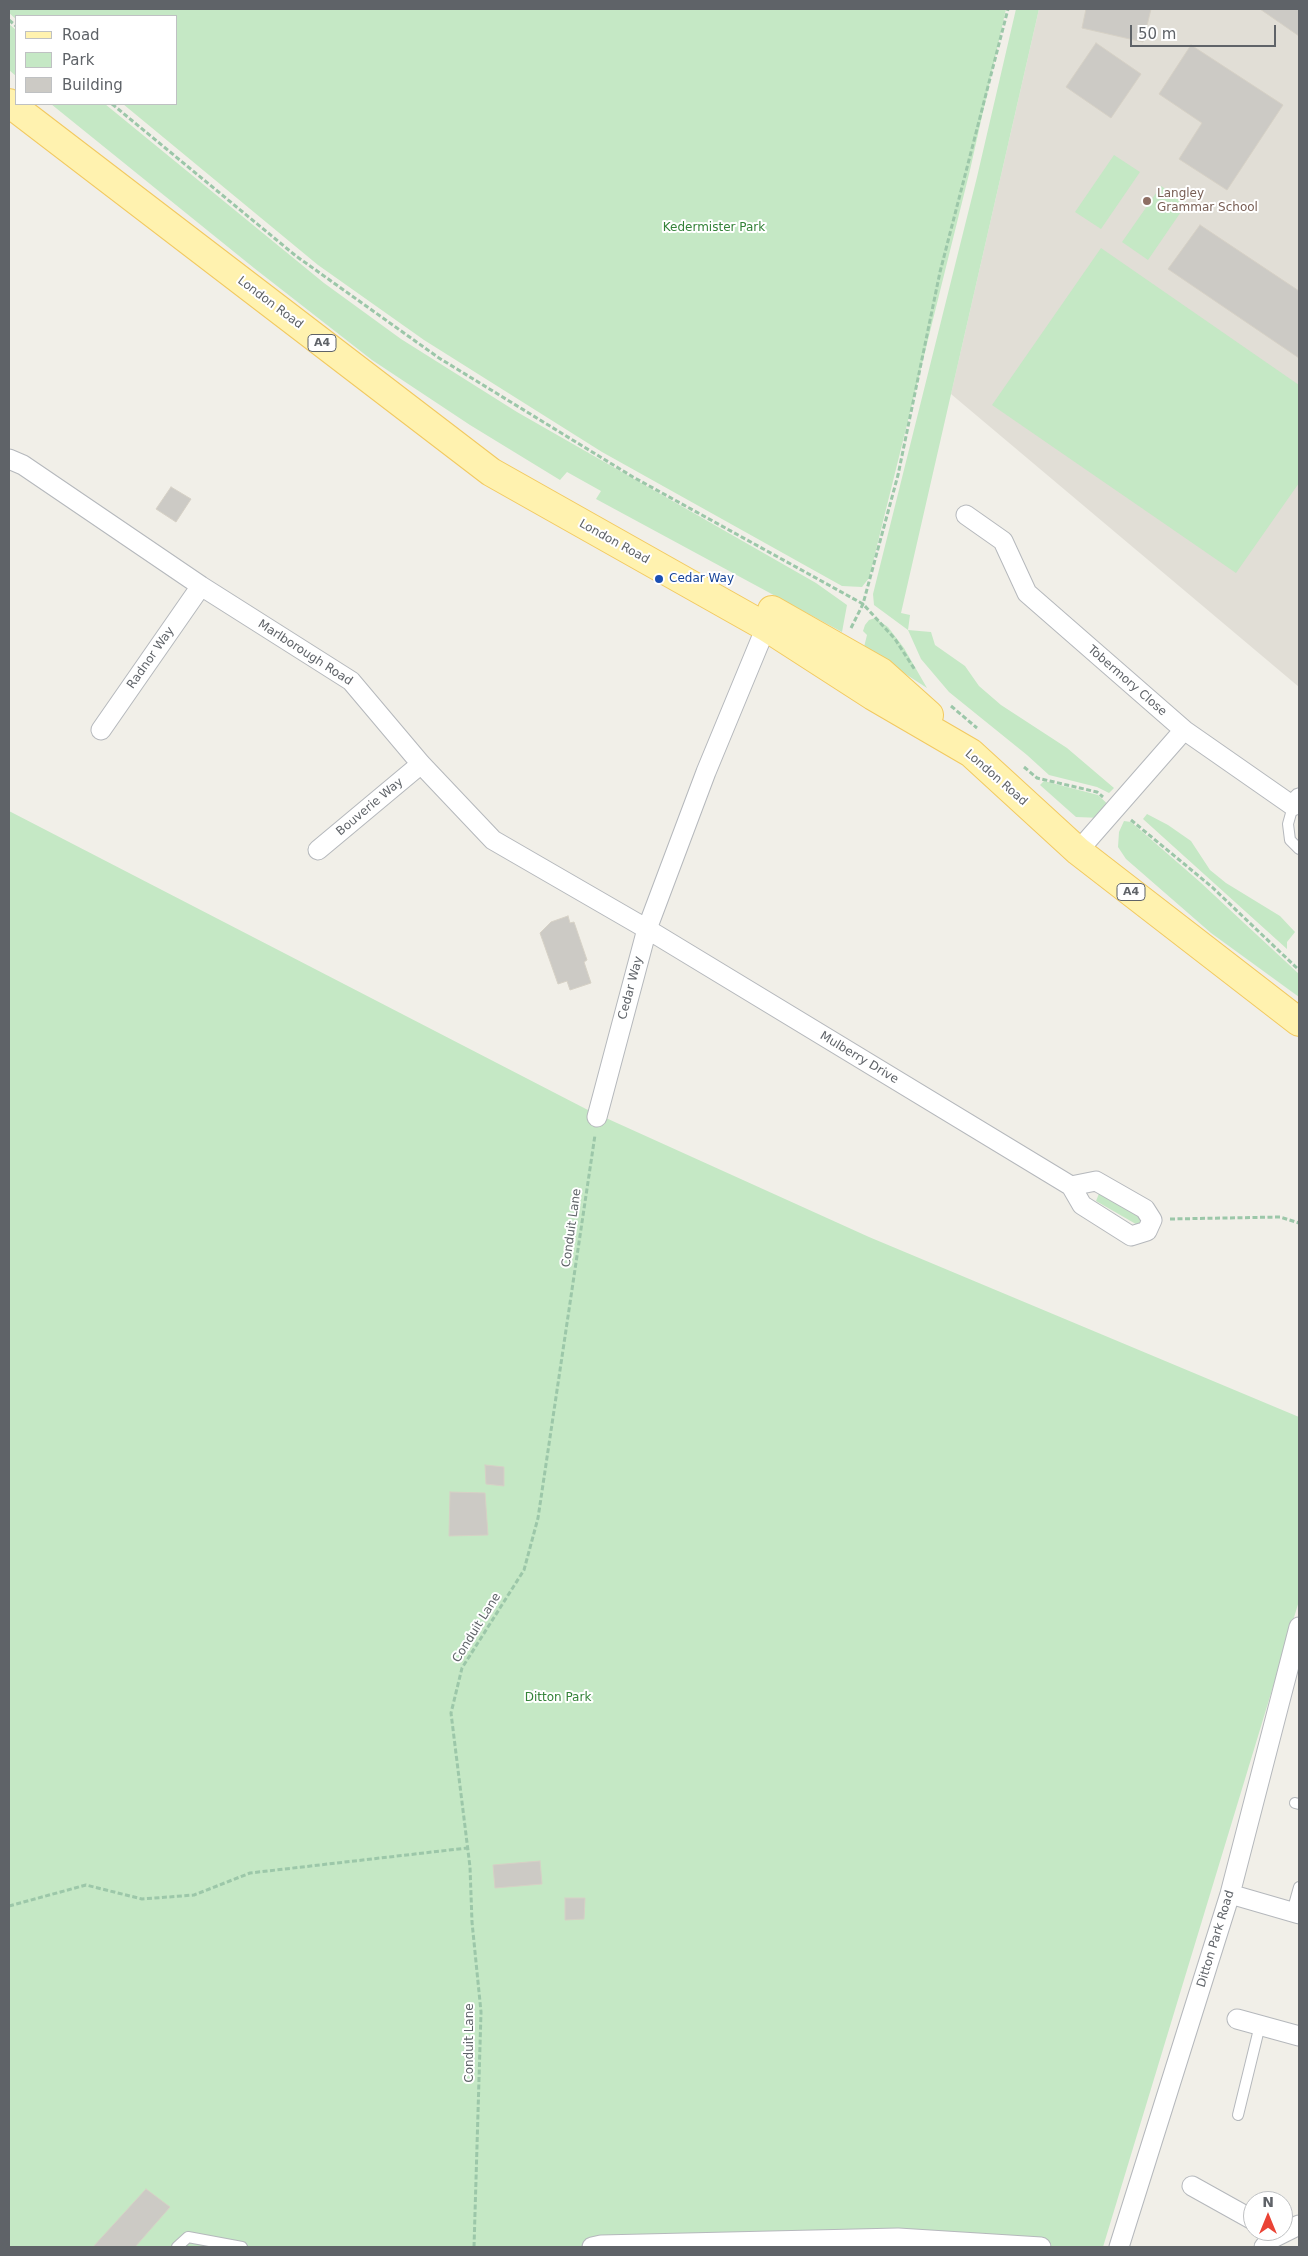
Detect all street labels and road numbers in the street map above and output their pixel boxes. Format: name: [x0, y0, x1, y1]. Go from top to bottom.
street label: London Road: [235, 274, 305, 332]
road number: A4: [308, 334, 336, 352]
street label: London Road: [576, 517, 652, 567]
street label: Marlborough Road: [255, 617, 355, 689]
street label: Radnor Way: [124, 624, 178, 692]
street label: Tobermory Close: [1085, 643, 1169, 719]
street label: London Road: [962, 747, 1030, 809]
street label: Bouverie Way: [334, 775, 406, 839]
road number: A4: [1117, 884, 1145, 900]
street label: Cedar Way: [616, 955, 646, 1021]
street label: Mulberry Drive: [817, 1029, 901, 1087]
street label: Conduit Lane: [559, 1188, 585, 1268]
street label: Conduit Lane: [450, 1591, 504, 1665]
street label: Ditton Park Road: [1194, 1889, 1238, 1989]
street label: Conduit Lane: [463, 2003, 477, 2083]

